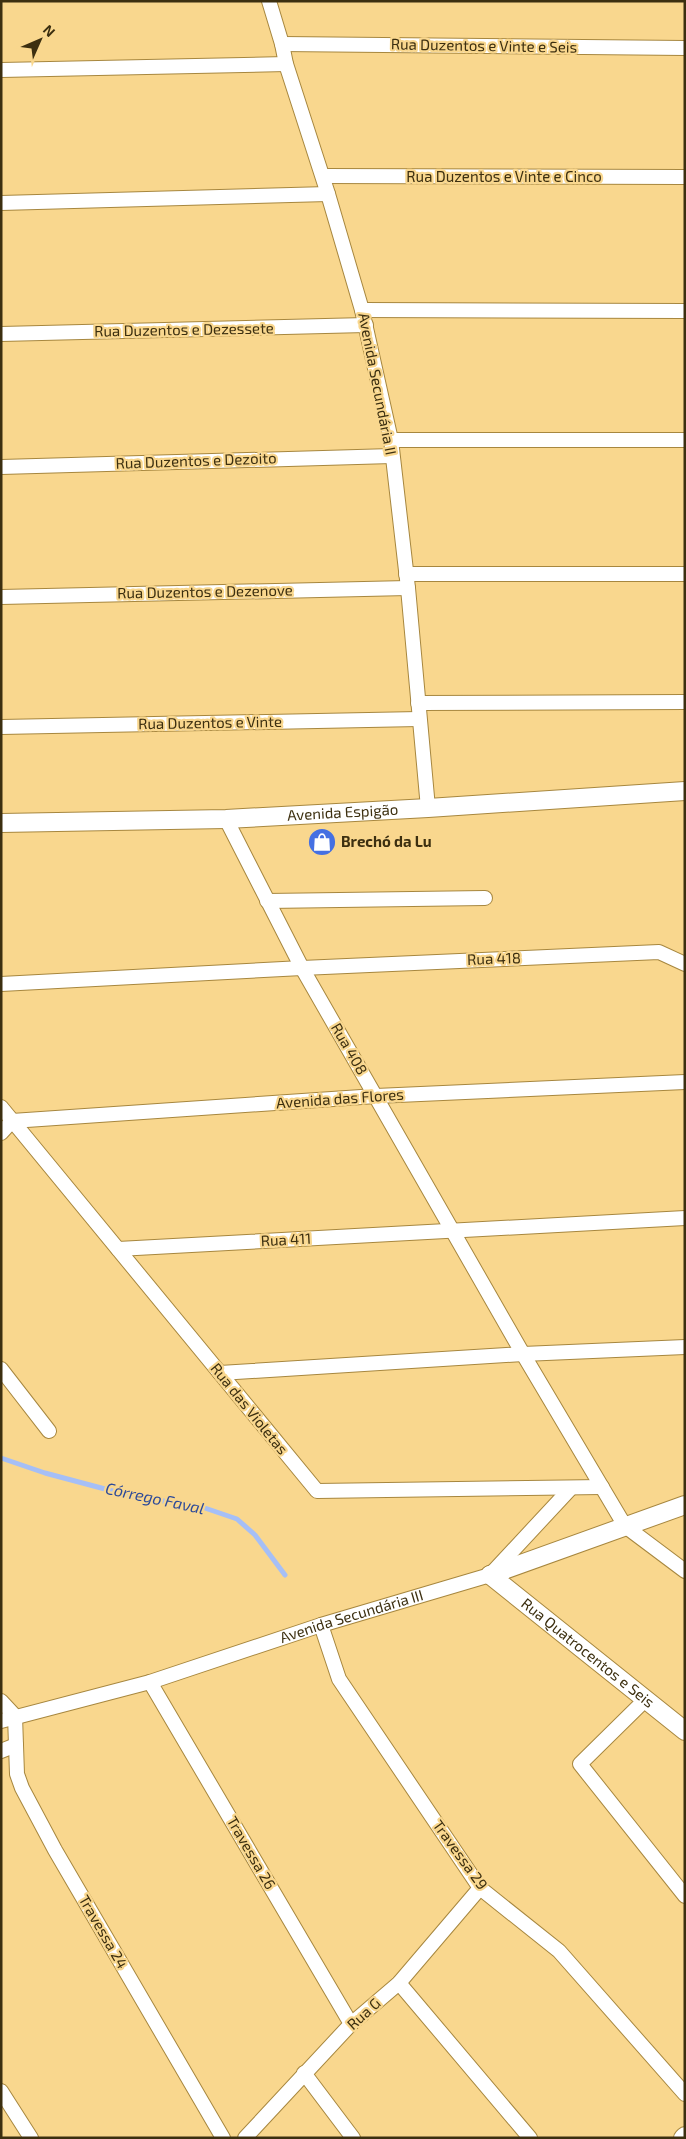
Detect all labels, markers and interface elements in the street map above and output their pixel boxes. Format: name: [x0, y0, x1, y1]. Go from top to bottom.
north arrow: [15, 15, 65, 65]
text: N: [40, 21, 59, 40]
street label: Rua Duzentos e Vinte e Seis: [391, 34, 577, 56]
street label: Rua Duzentos e Vinte e Cinco: [406, 167, 602, 185]
street label: Avenida Secundária II: [355, 311, 401, 457]
street label: Rua Duzentos e Dezessete: [94, 318, 274, 340]
street label: Rua Duzentos e Dezoito: [115, 448, 277, 472]
street label: Rua Duzentos e Dezenove: [117, 580, 293, 602]
street label: Rua Duzentos e Vinte: [138, 712, 282, 732]
street label: Avenida Espigão: [287, 800, 399, 824]
shop icon: Brechó da Lu: [307, 827, 337, 857]
place label: Brechó da Lu: [341, 832, 432, 850]
street label: Rua 418: [467, 948, 521, 968]
street label: Rua 408: [328, 1019, 372, 1078]
street label: Avenida das Flores: [276, 1085, 404, 1111]
street label: Rua 411: [260, 1229, 312, 1249]
street label: Rua das Violetas: [207, 1359, 292, 1458]
water label: Córrego Faval: [104, 1478, 206, 1517]
street label: Avenida Secundária III: [277, 1585, 425, 1646]
street label: Rua Quatrocentos e Seis: [518, 1594, 658, 1711]
street label: Travessa 26: [224, 1813, 280, 1892]
street label: Travessa 29: [430, 1816, 492, 1893]
street label: Travessa 24: [76, 1892, 132, 1971]
street label: Rua G: [343, 1994, 384, 2033]

